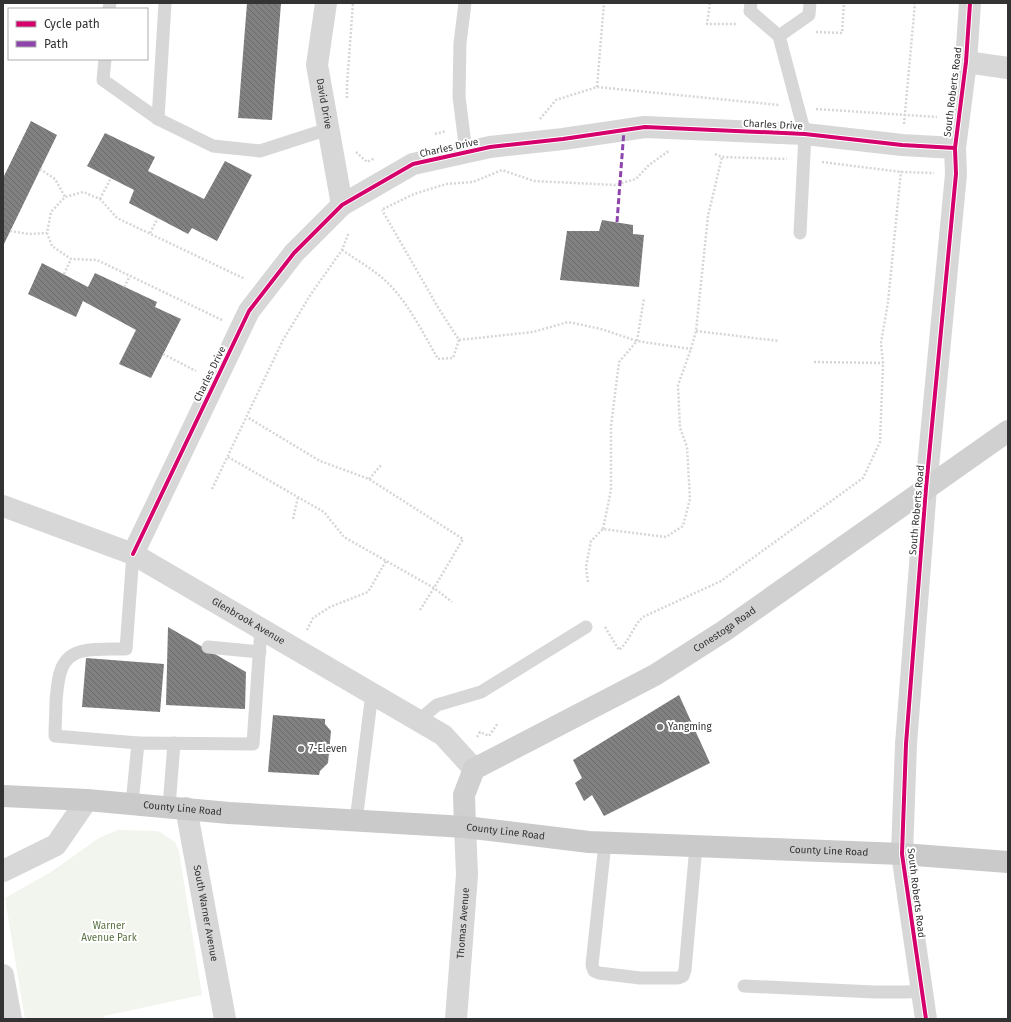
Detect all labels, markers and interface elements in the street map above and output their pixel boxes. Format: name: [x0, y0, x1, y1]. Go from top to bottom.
legend: [8, 8, 148, 60]
text: Cycle path: [44, 17, 100, 31]
text: Path: [44, 37, 68, 51]
street label: South Roberts Road: [942, 46, 964, 138]
street label: David Drive: [313, 77, 334, 130]
street label: Charles Drive: [743, 117, 803, 133]
street label: Charles Drive: [419, 136, 479, 160]
street label: Charles Drive: [192, 345, 228, 403]
street label: South Roberts Road: [907, 465, 927, 555]
street label: Glenbrook Avenue: [209, 595, 287, 647]
street label: Conestoga Road: [691, 604, 758, 655]
place label: Yangming: [668, 721, 712, 733]
marker: Yangming: [655, 722, 665, 732]
place label: 7-Eleven: [309, 743, 347, 755]
marker: 7-Eleven: [296, 744, 306, 754]
street label: County Line Road: [143, 799, 222, 818]
street label: County Line Road: [466, 821, 546, 843]
street label: County Line Road: [789, 844, 869, 859]
street label: South Roberts Road: [905, 847, 927, 939]
street label: South Warner Avenue: [191, 864, 220, 962]
street label: Thomas Avenue: [455, 887, 472, 959]
park label: Warner Avenue Park: [81, 920, 138, 944]

